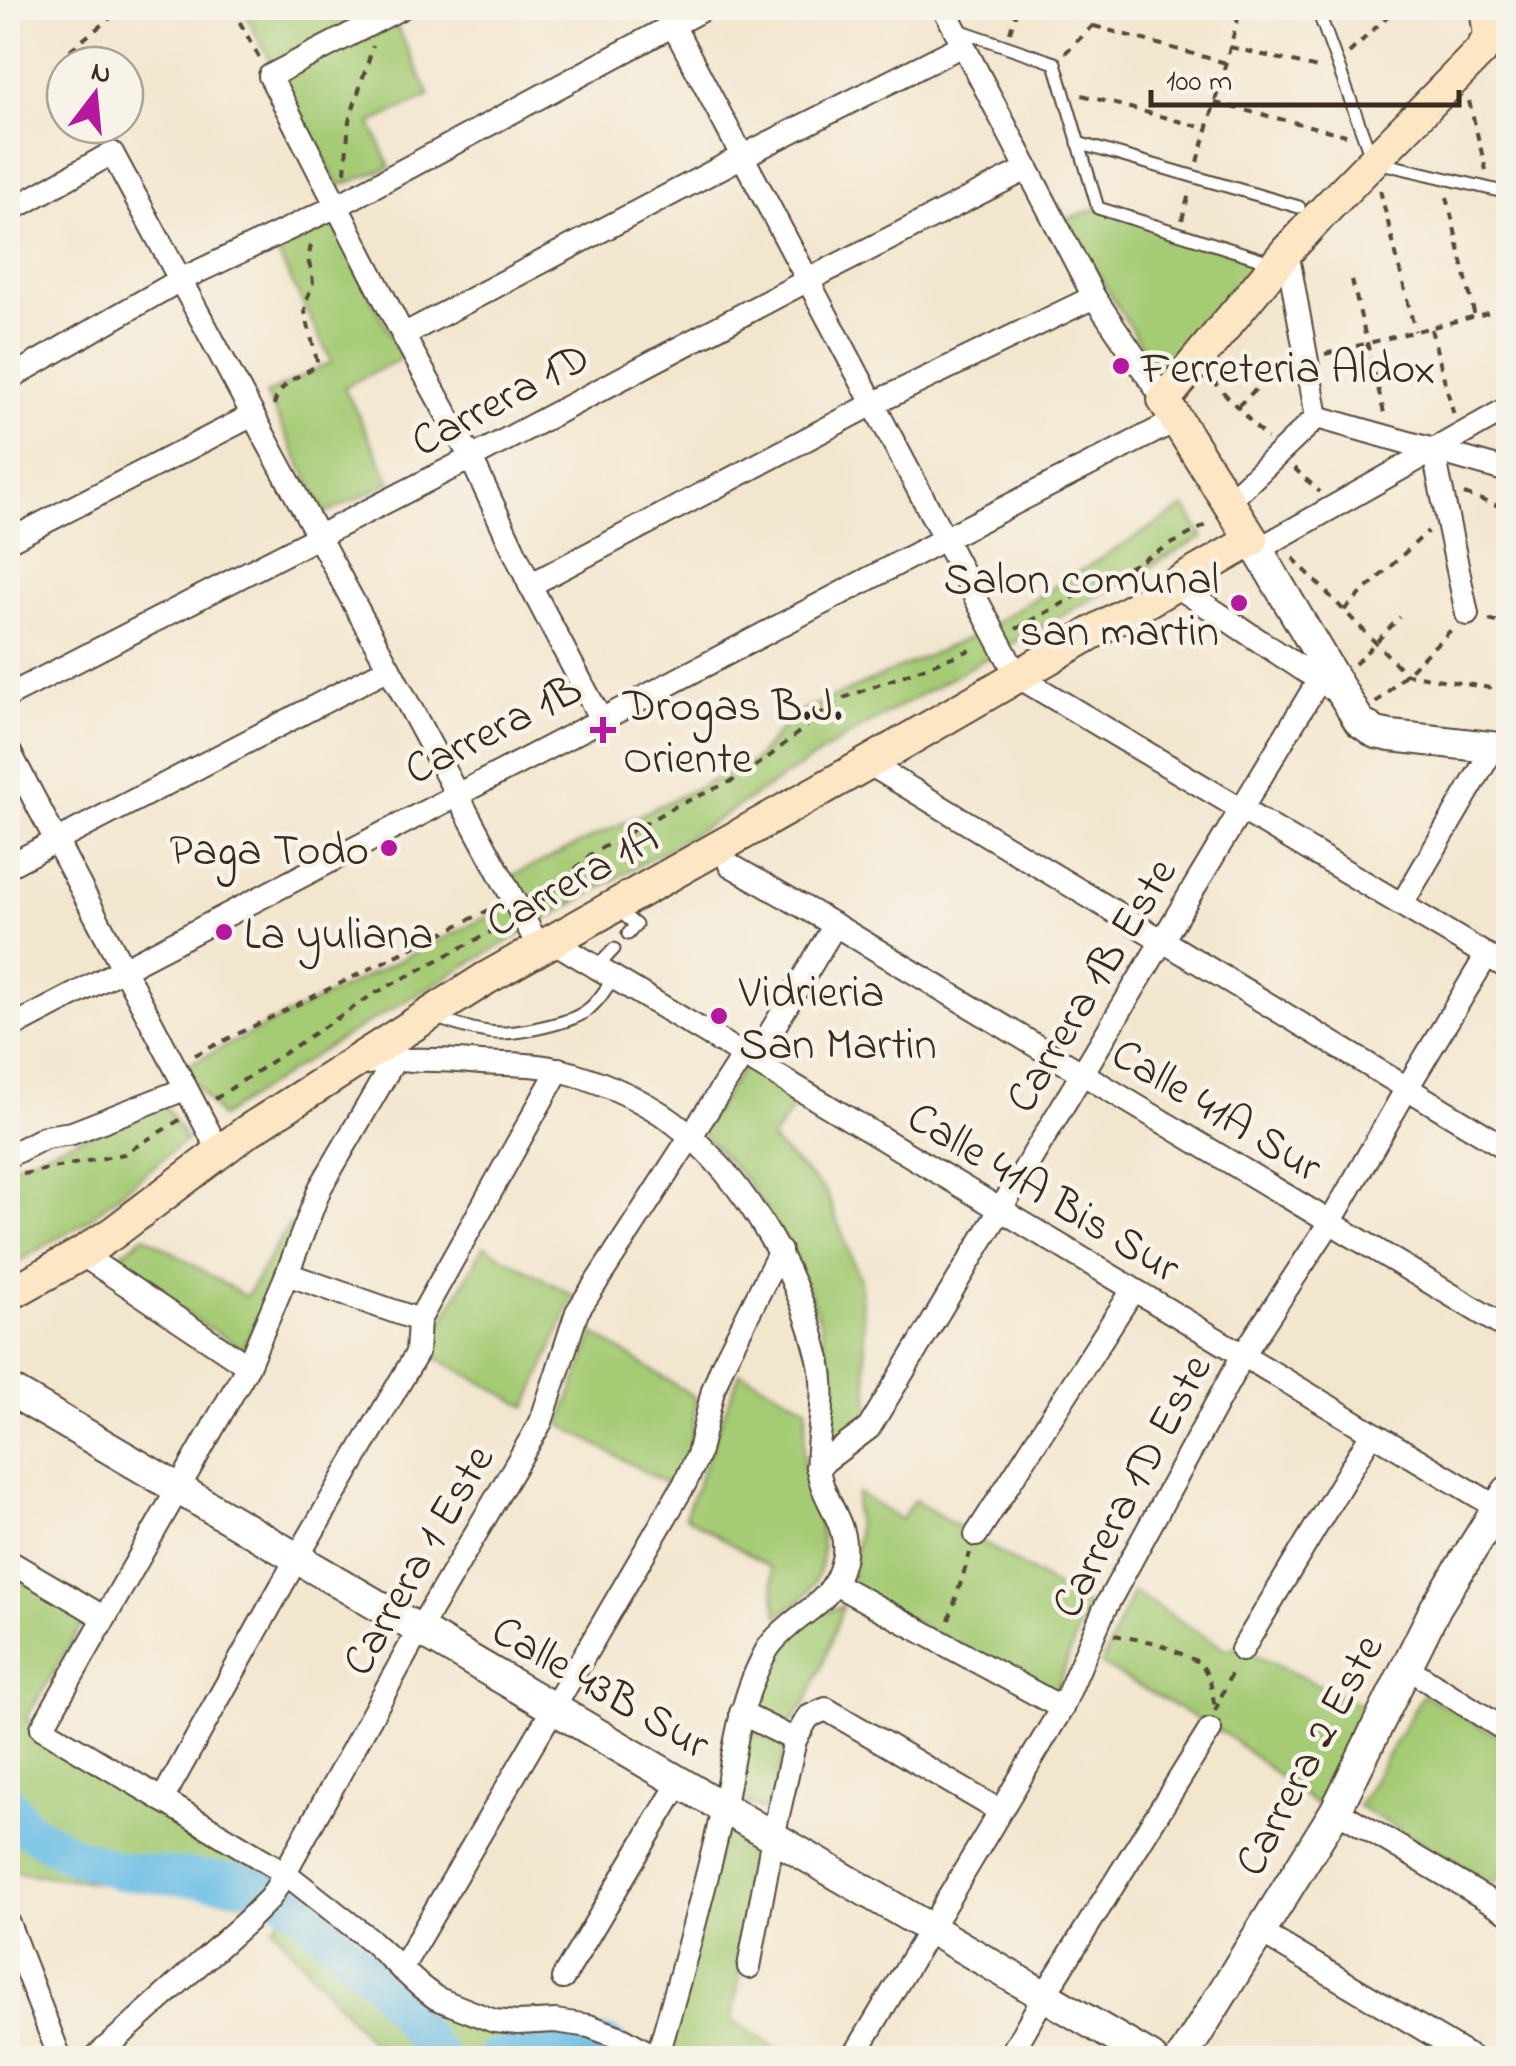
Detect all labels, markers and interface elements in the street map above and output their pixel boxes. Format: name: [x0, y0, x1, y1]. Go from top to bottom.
north arrow: [45, 45, 145, 145]
scale bar: [1151, 45, 1458, 107]
text: N: [86, 52, 116, 97]
text: 100 m: [1166, 61, 1232, 105]
street label: Carrera 1D: [400, 327, 602, 476]
place label: Ferreteria Aldox: [1140, 338, 1435, 404]
marker: Ferreteria Aldox: [1110, 355, 1132, 377]
place label: Salon comunal san martin: [943, 549, 1219, 667]
marker: Salon comunal san martin: [1228, 592, 1250, 614]
street label: Carrera 1B: [394, 659, 594, 804]
place label: Drogas B.J. Oriente: [622, 676, 843, 794]
marker: Drogas B.J. Oriente: [592, 719, 614, 741]
street label: Carrera 1A: [475, 808, 672, 957]
place label: Paga Todo: [169, 820, 369, 887]
marker: Paga Todo: [378, 837, 400, 859]
street label: Carrera 1B Este: [991, 845, 1196, 1127]
place label: La yuliana: [244, 904, 433, 970]
marker: La yuliana: [213, 921, 235, 943]
place label: Vidrieria San Martin: [738, 962, 937, 1080]
marker: Vidrieria San Martin: [708, 1005, 730, 1027]
street label: Calle 41A Sur: [1097, 1023, 1334, 1201]
street label: Calle 41A Bis Sur: [893, 1087, 1192, 1302]
street label: Carrera 1D Este: [1036, 1343, 1231, 1631]
street label: Carrera 1 Este: [327, 1433, 514, 1690]
street label: Calle 43B Sur: [478, 1600, 721, 1779]
street label: Carrera 2 Este: [1220, 1623, 1403, 1889]

